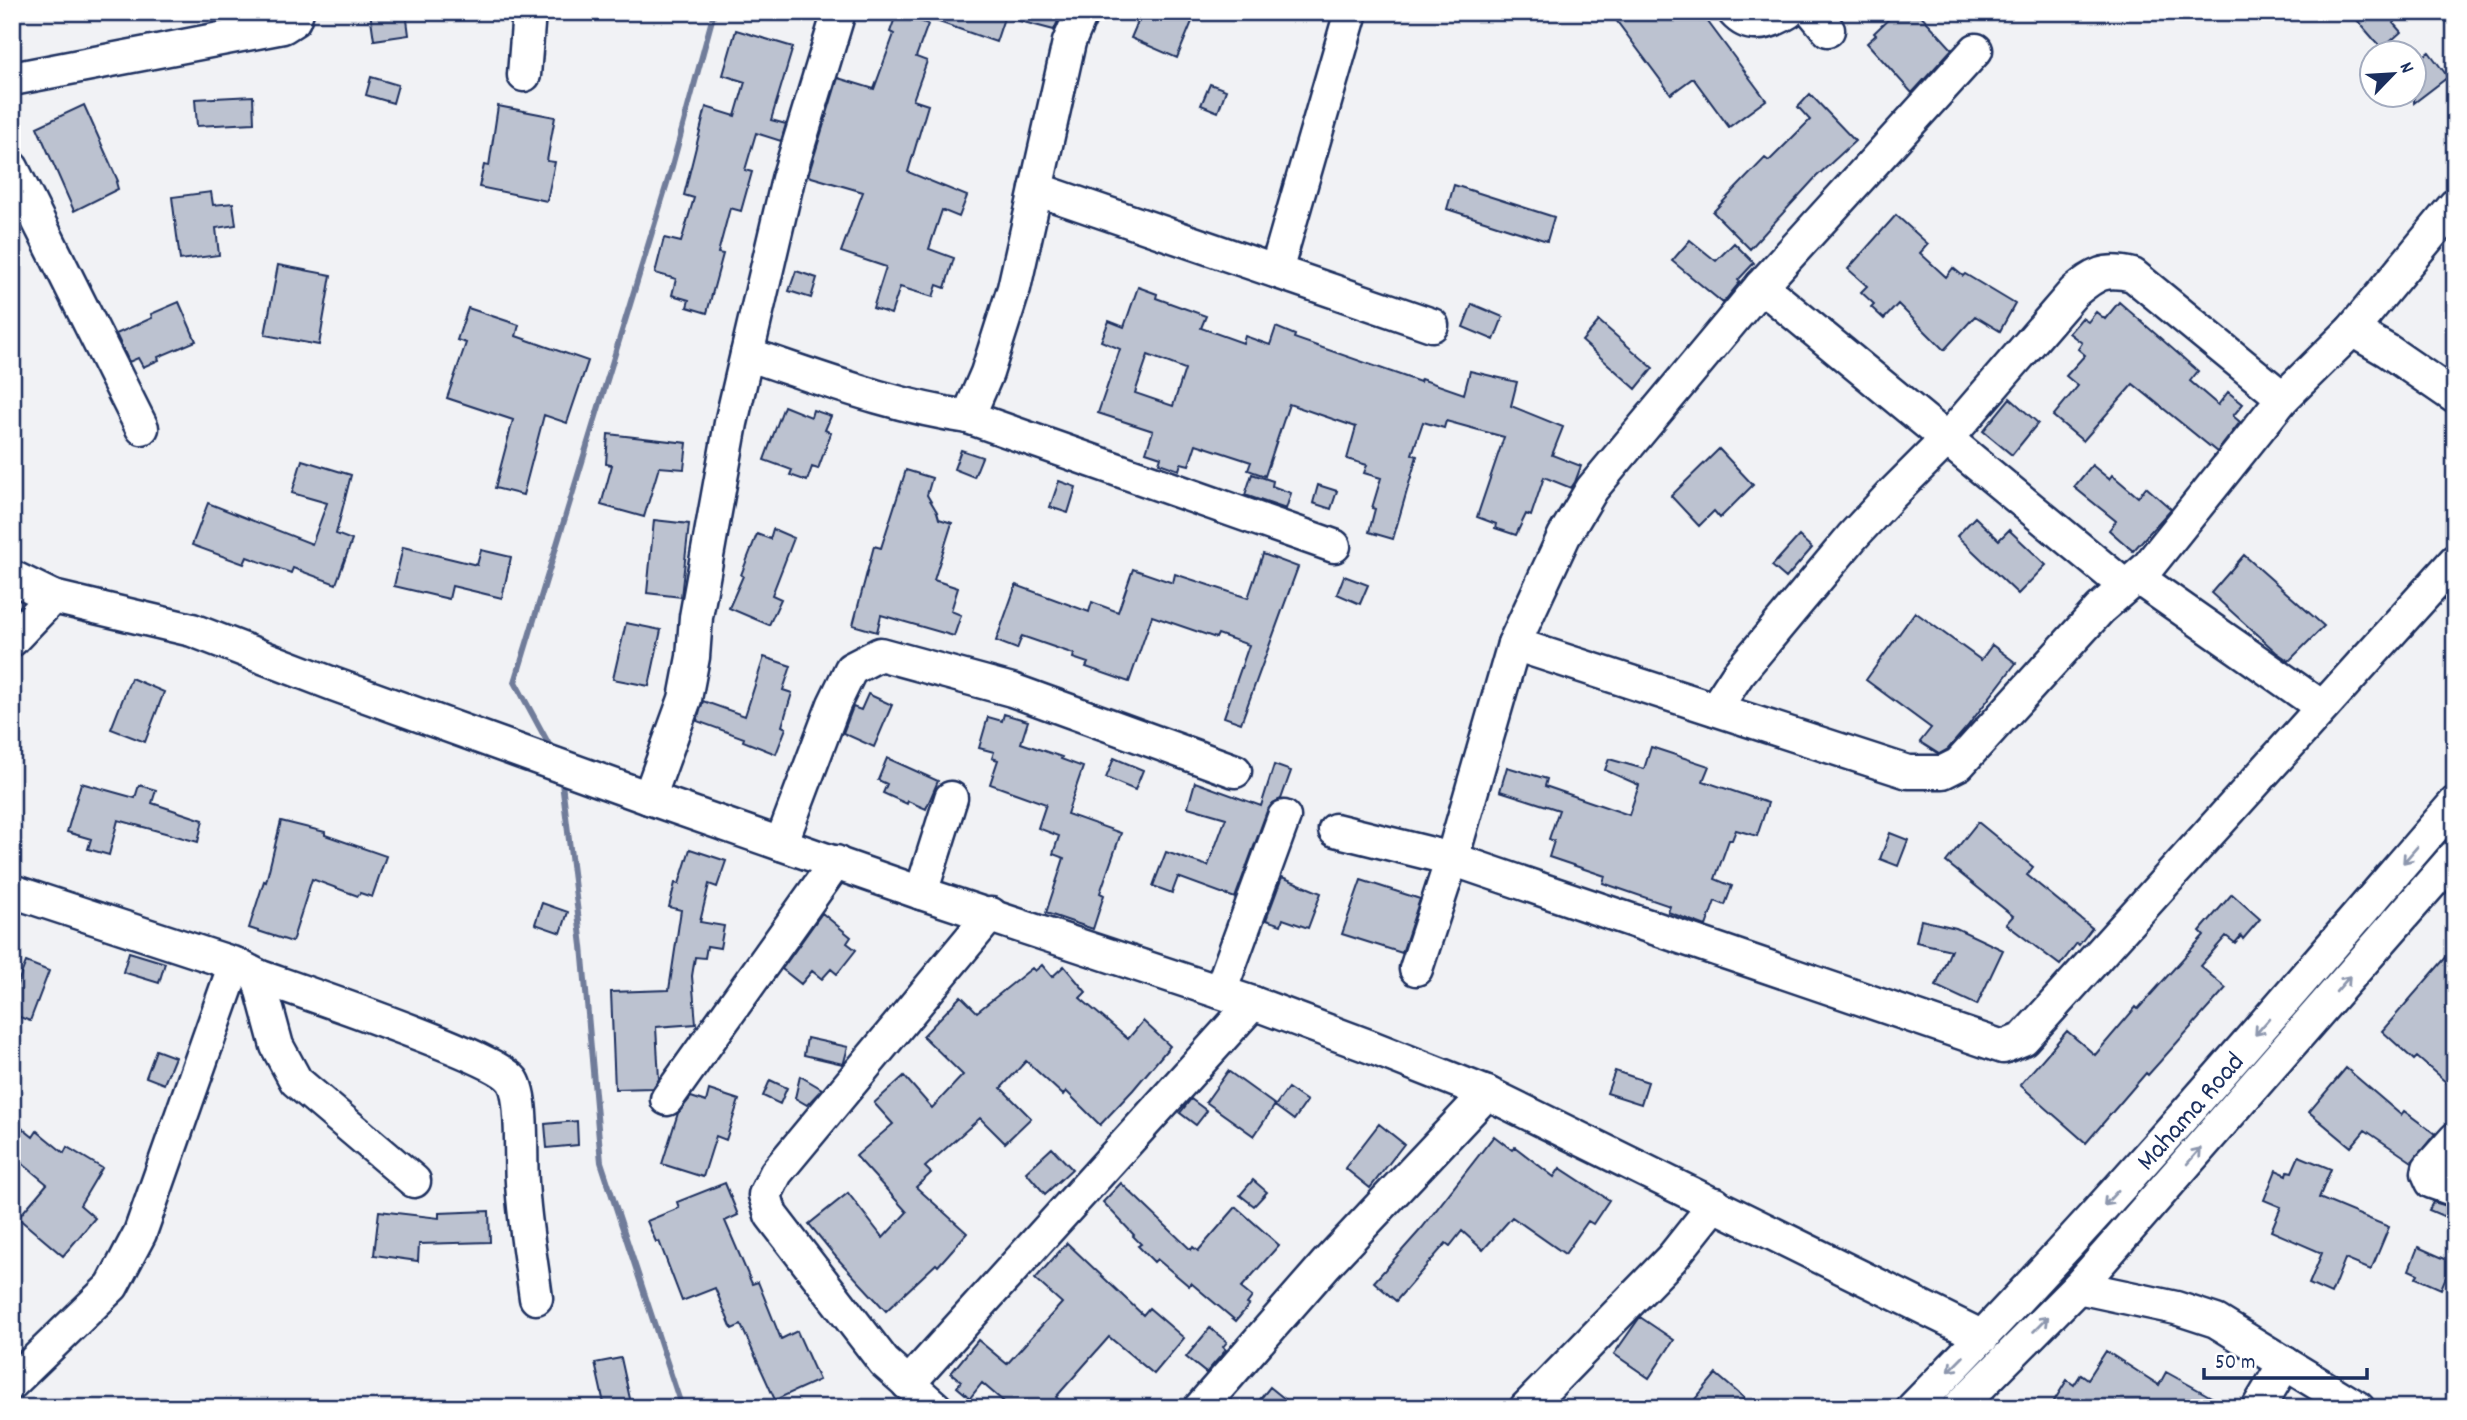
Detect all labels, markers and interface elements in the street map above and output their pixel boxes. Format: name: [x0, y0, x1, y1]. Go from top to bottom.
north arrow: [2358, 38, 2428, 108]
text: N: [2391, 58, 2419, 78]
one-way arrow: [2402, 846, 2418, 864]
one-way arrow: [2335, 976, 2351, 994]
one-way arrow: [2254, 1018, 2270, 1036]
street label: Mahama Road: [2129, 1045, 2256, 1182]
one-way arrow: [2186, 1147, 2202, 1165]
one-way arrow: [2103, 1189, 2120, 1206]
one-way arrow: [2032, 1316, 2049, 1333]
scale bar: [2204, 1336, 2367, 1380]
text: 50 m: [2215, 1349, 2255, 1379]
one-way arrow: [1948, 1355, 1965, 1372]

